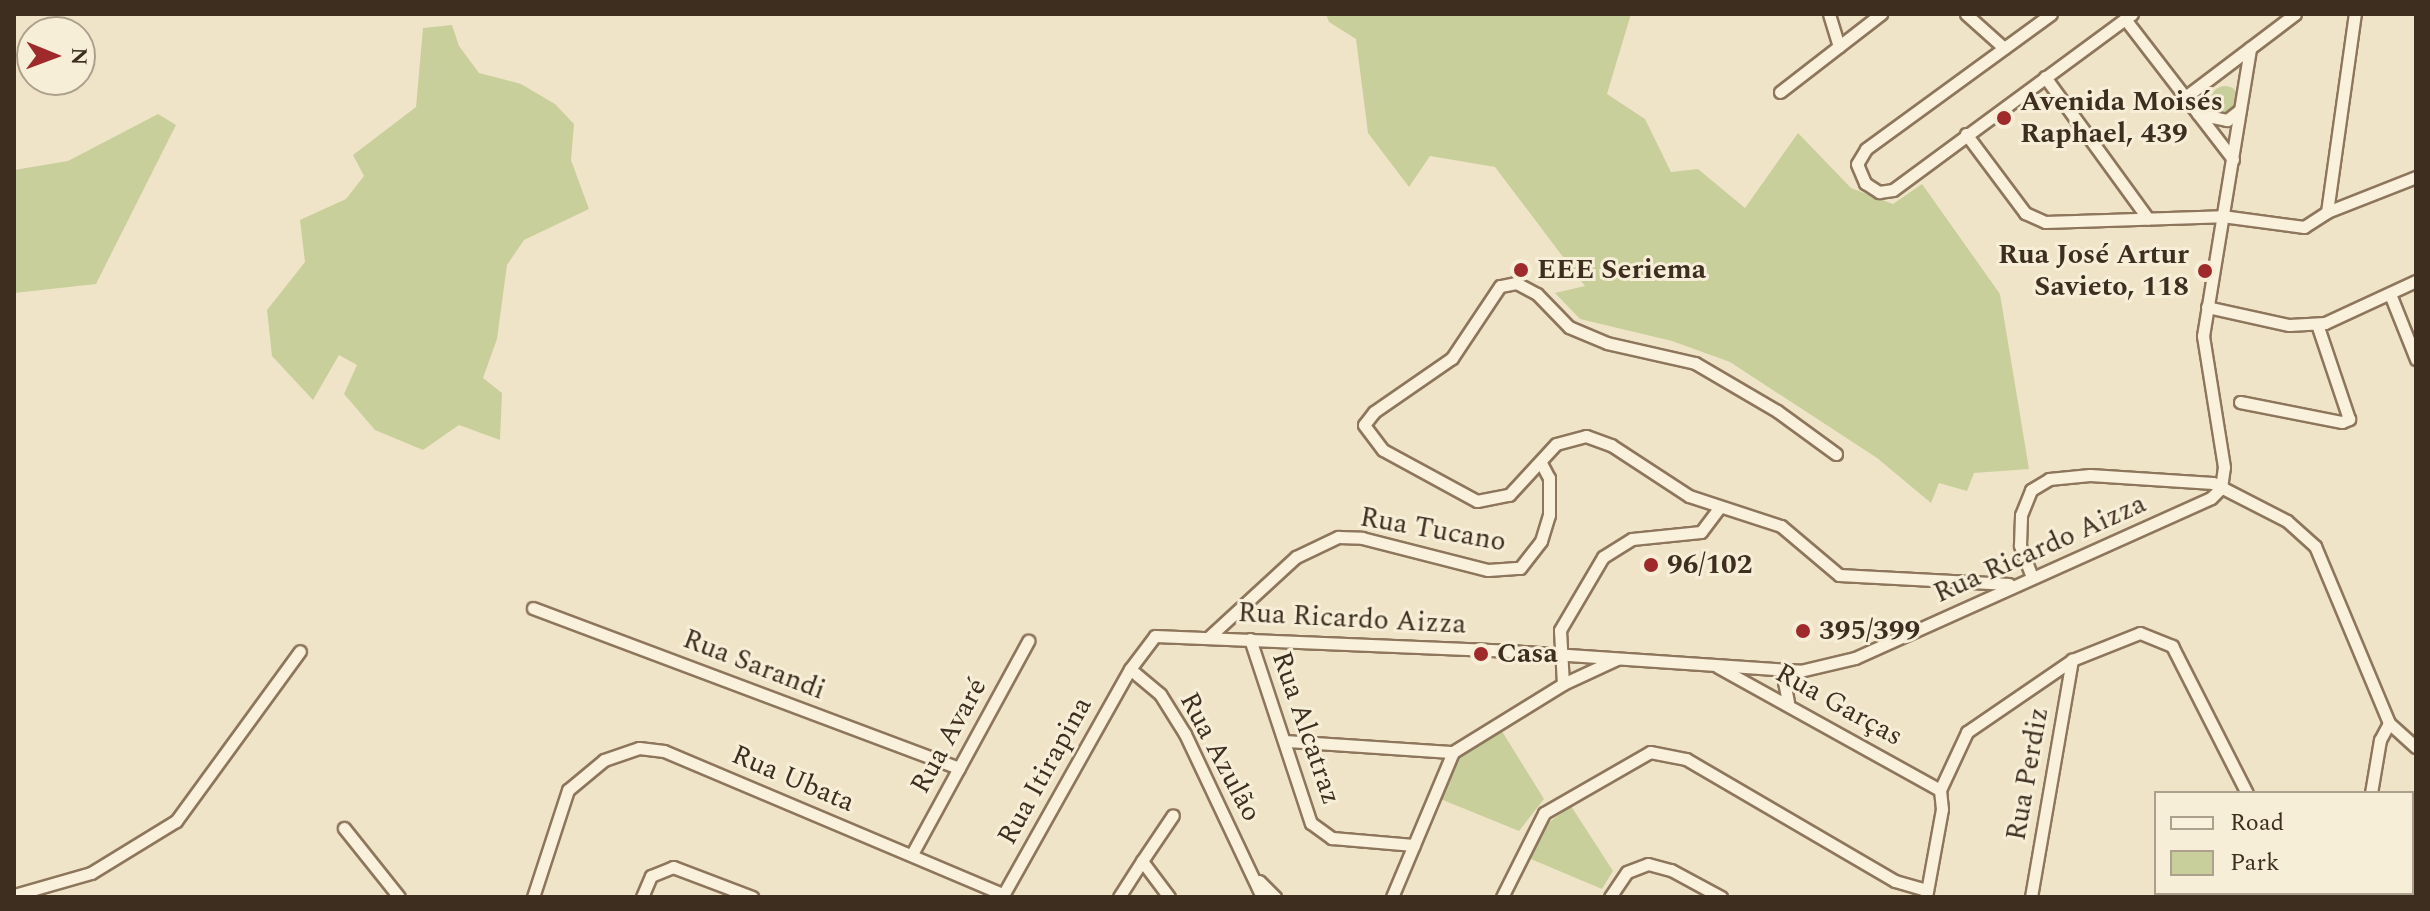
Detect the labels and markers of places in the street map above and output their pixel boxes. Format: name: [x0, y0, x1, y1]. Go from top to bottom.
place label: Avenida Moisés Raphael, 439: [2020, 85, 2223, 151]
marker: Avenida Moisés Raphael, 439: [1995, 109, 2013, 127]
place label: Rua José Artur Savieto, 118: [1998, 238, 2189, 304]
place label: EEE Seriema: [1537, 253, 1706, 287]
marker: EEE Seriema: [1512, 261, 1530, 279]
marker: Rua José Artur Savieto, 118: [2196, 262, 2214, 280]
place label: 96/102: [1667, 548, 1753, 582]
marker: 96/102: [1642, 556, 1660, 574]
place label: 395/399: [1819, 614, 1920, 648]
marker: 395/399: [1794, 622, 1812, 640]
place label: Casa: [1497, 637, 1558, 671]
marker: Casa: [1472, 645, 1490, 663]

